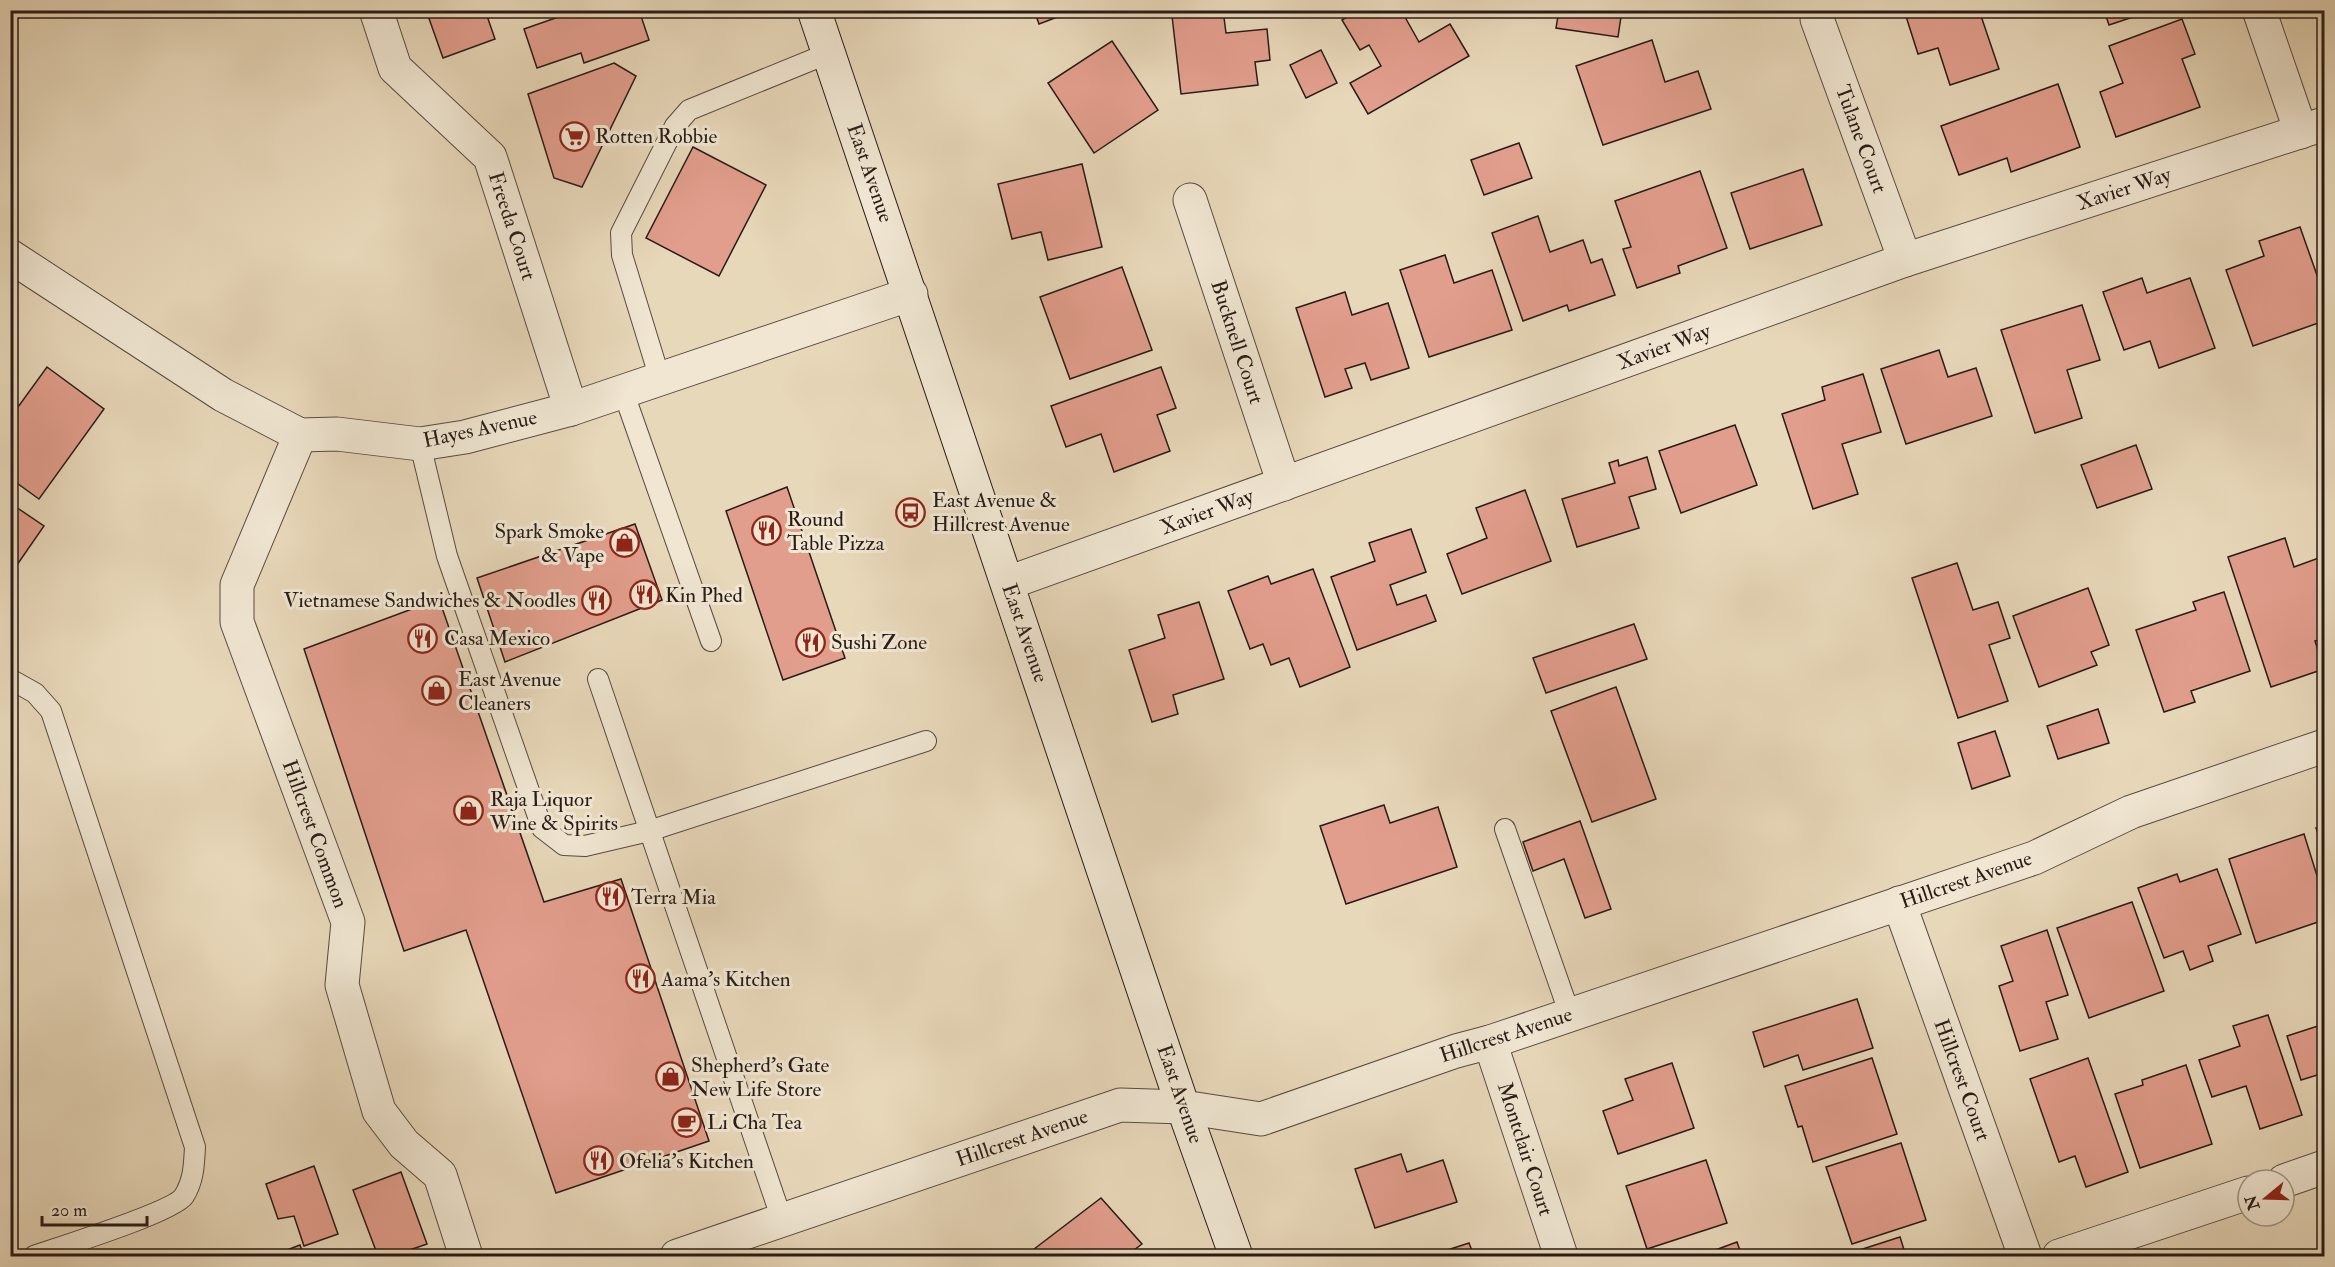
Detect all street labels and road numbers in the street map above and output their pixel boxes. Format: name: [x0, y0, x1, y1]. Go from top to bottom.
street label: Tulane Court: [1829, 81, 1893, 197]
street label: East Avenue: [840, 120, 900, 226]
street label: Xavier Way: [2074, 161, 2175, 217]
street label: Freeda Court: [482, 168, 542, 284]
street label: Bucknell Court: [1204, 277, 1270, 408]
street label: Xavier Way: [1614, 317, 1715, 376]
street label: Hayes Avenue: [420, 404, 540, 454]
street label: Xavier Way: [1157, 482, 1258, 541]
street label: East Avenue: [995, 580, 1055, 686]
street label: Hillcrest Common: [276, 756, 354, 912]
street label: Hillcrest Avenue: [1897, 845, 2036, 915]
street label: Hillcrest Avenue: [1436, 1001, 1576, 1069]
street label: Hillcrest Court: [1927, 1015, 1997, 1145]
street label: East Avenue: [1150, 1041, 1210, 1147]
street label: Montclair Court: [1491, 1079, 1559, 1219]
street label: Hillcrest Avenue: [953, 1103, 1092, 1173]

